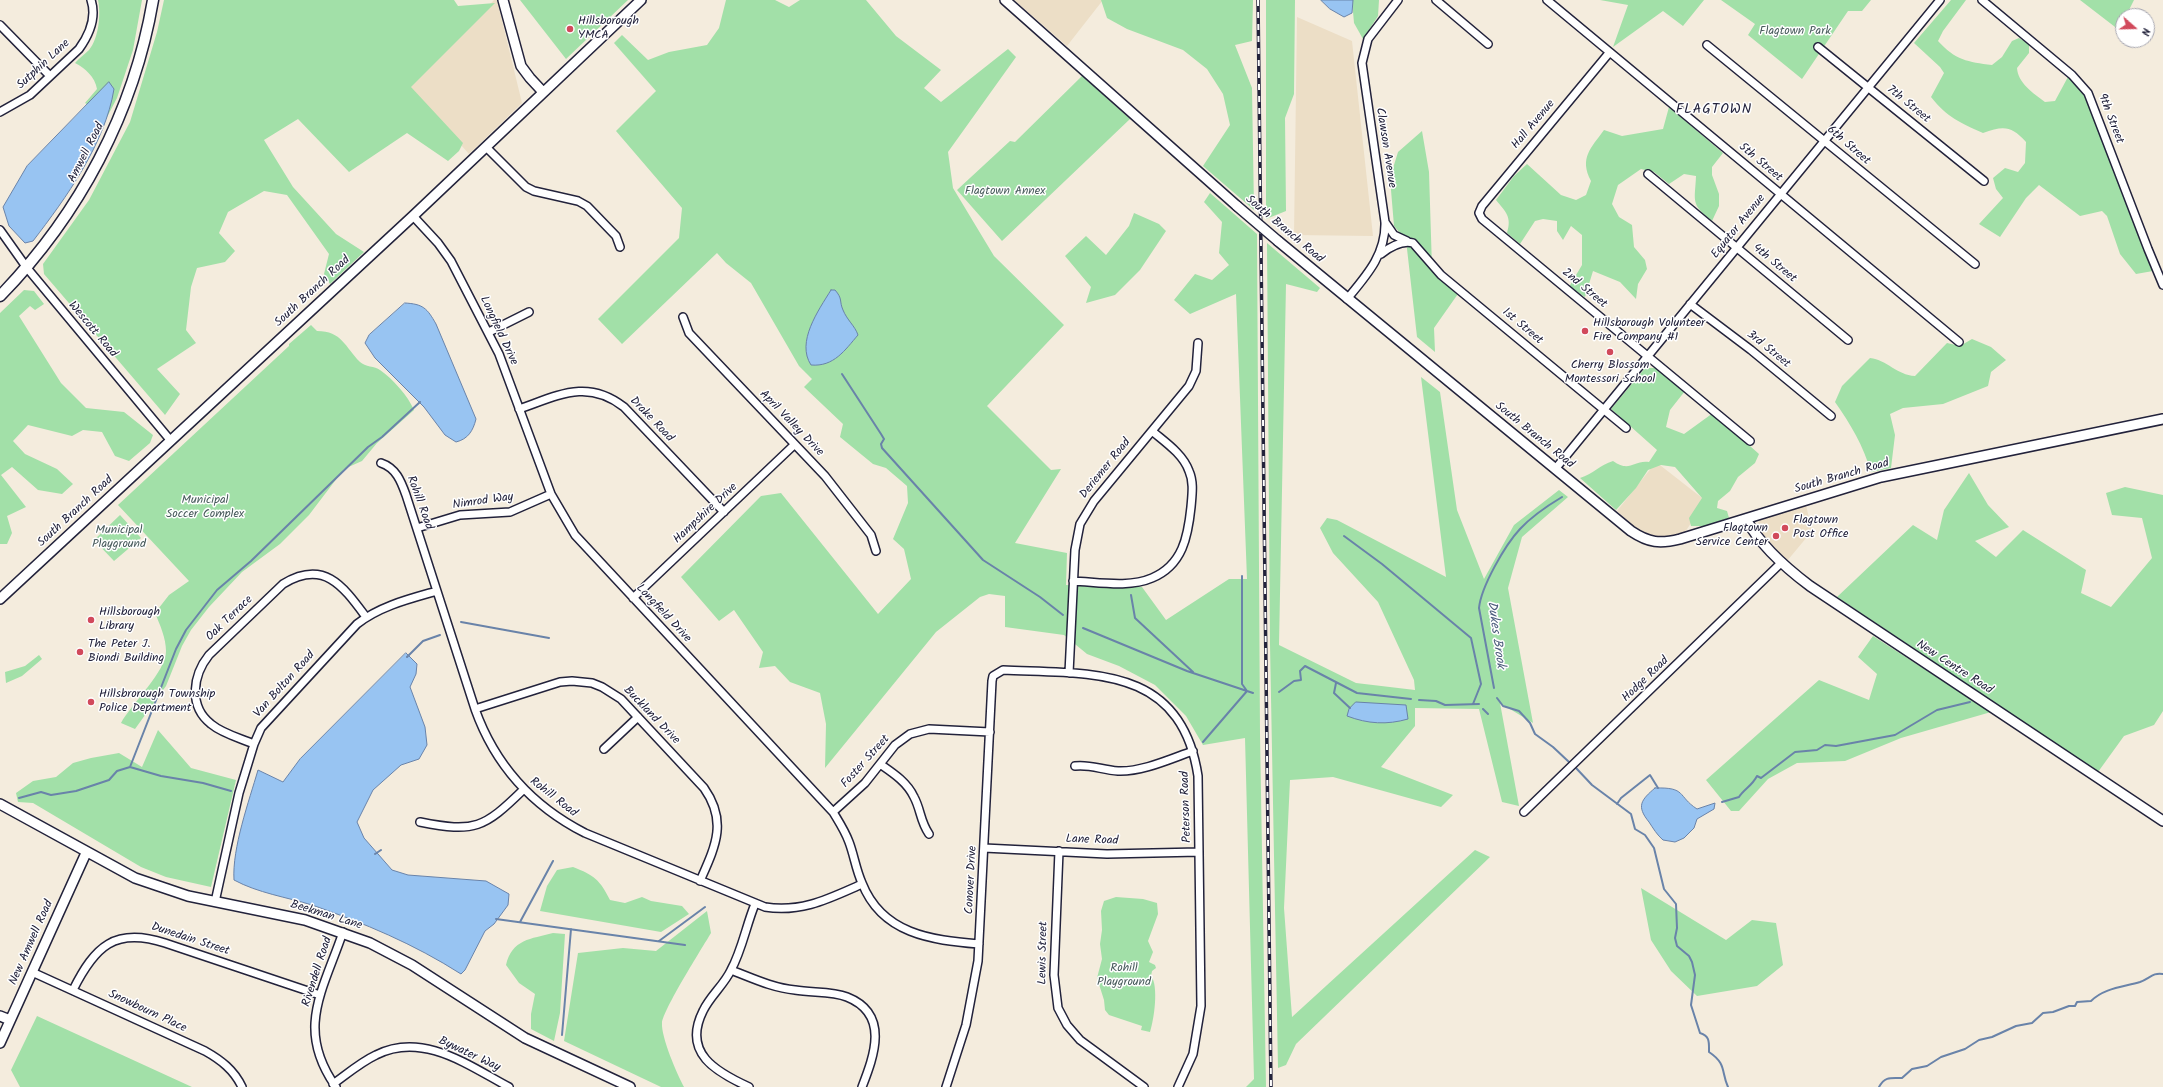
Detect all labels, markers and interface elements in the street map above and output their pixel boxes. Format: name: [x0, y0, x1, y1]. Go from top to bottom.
north arrow: [2115, 8, 2155, 48]
place label: Hillsborough YMCA: [578, 15, 639, 43]
marker: Hillsborough YMCA: [565, 24, 575, 34]
park label: Flagtown Park: [1759, 25, 1831, 39]
text: N: [2136, 25, 2155, 38]
street label: Sutphin Lane: [15, 37, 73, 93]
street label: 7th Street: [1883, 83, 1933, 127]
street label: 9th Street: [2094, 92, 2126, 146]
street label: Hall Avenue: [1509, 98, 1559, 152]
district label: FLAGTOWN: [1676, 103, 1752, 119]
street label: Clawson Avenue: [1372, 107, 1398, 189]
street label: Amwell Road: [66, 121, 108, 185]
street label: 6th Street: [1823, 123, 1873, 169]
street label: 5th Street: [1735, 141, 1785, 185]
park label: Flagtown Annex: [965, 185, 1045, 199]
street label: Equator Avenue: [1709, 192, 1769, 262]
street label: South Branch Road: [1242, 193, 1326, 267]
street label: 4th Street: [1749, 241, 1799, 287]
street label: South Branch Road: [272, 253, 354, 331]
street label: 2nd Street: [1558, 266, 1610, 312]
street label: Longfield Drive: [476, 294, 520, 368]
street label: Wescott Road: [64, 299, 120, 361]
street label: 1st Street: [1499, 306, 1545, 348]
place label: Hillsborough Volunteer Fire Company #1: [1593, 317, 1705, 345]
marker: Hillsborough Volunteer Fire Company #1: [1580, 326, 1590, 336]
street label: 3rd Street: [1743, 328, 1793, 372]
marker: Cherry Blossom Montessori School: [1605, 347, 1615, 357]
place label: Cherry Blossom Montessori School: [1565, 359, 1655, 387]
street label: April Valley Drive: [756, 388, 826, 460]
street label: Drake Road: [626, 394, 676, 446]
street label: South Branch Road: [1491, 400, 1577, 472]
street label: Deriemer Road: [1077, 436, 1135, 502]
street label: South Branch Road: [1793, 457, 1891, 497]
street label: South Branch Road: [35, 473, 117, 551]
street label: Rohill Road: [403, 474, 435, 532]
street label: Hampshire Drive: [671, 481, 741, 547]
street label: Nimrod Way: [452, 491, 514, 513]
park label: Municipal Soccer Complex: [166, 494, 244, 522]
place label: Flagtown Post Office: [1793, 514, 1848, 542]
place label: Flagtown Service Center: [1696, 522, 1768, 550]
marker: Flagtown Post Office: [1780, 523, 1790, 533]
park label: Municipal Playground: [92, 524, 146, 552]
marker: Flagtown Service Center: [1771, 531, 1781, 541]
street label: Longfield Drive: [632, 582, 694, 646]
street label: Oak Terrace: [204, 593, 256, 645]
water label: Dukes Brook: [1483, 600, 1507, 670]
place label: Hillsborough Library: [99, 606, 160, 634]
marker: Hillsborough Library: [86, 615, 96, 625]
place label: The Peter J. Biondi Building: [88, 638, 164, 666]
street label: New Centre Road: [1913, 638, 1995, 698]
marker: The Peter J. Biondi Building: [75, 647, 85, 657]
street label: Van Bolton Road: [251, 649, 319, 721]
street label: Hodge Road: [1620, 654, 1672, 706]
street label: Buckland Drive: [620, 684, 682, 748]
place label: Hillsbrorough Township Police Department: [99, 688, 215, 716]
marker: Hillsbrorough Township Police Department: [86, 697, 96, 707]
street label: Foster Street: [839, 733, 893, 791]
street label: Peterson Road: [1179, 771, 1195, 843]
street label: Rohill Road: [526, 775, 580, 821]
street label: Lane Road: [1065, 833, 1119, 849]
street label: Conover Drive: [963, 845, 981, 915]
street label: New Amwell Road: [7, 898, 57, 988]
street label: Beekman Lane: [288, 898, 364, 934]
street label: Dunedain Street: [149, 921, 231, 959]
street label: Lewis Street: [1036, 921, 1052, 985]
street label: Rivendell Road: [300, 935, 336, 1009]
park label: Rohill Playground: [1097, 962, 1151, 990]
street label: Snowbourn Place: [106, 988, 188, 1036]
street label: Bywater Way: [436, 1034, 502, 1076]

